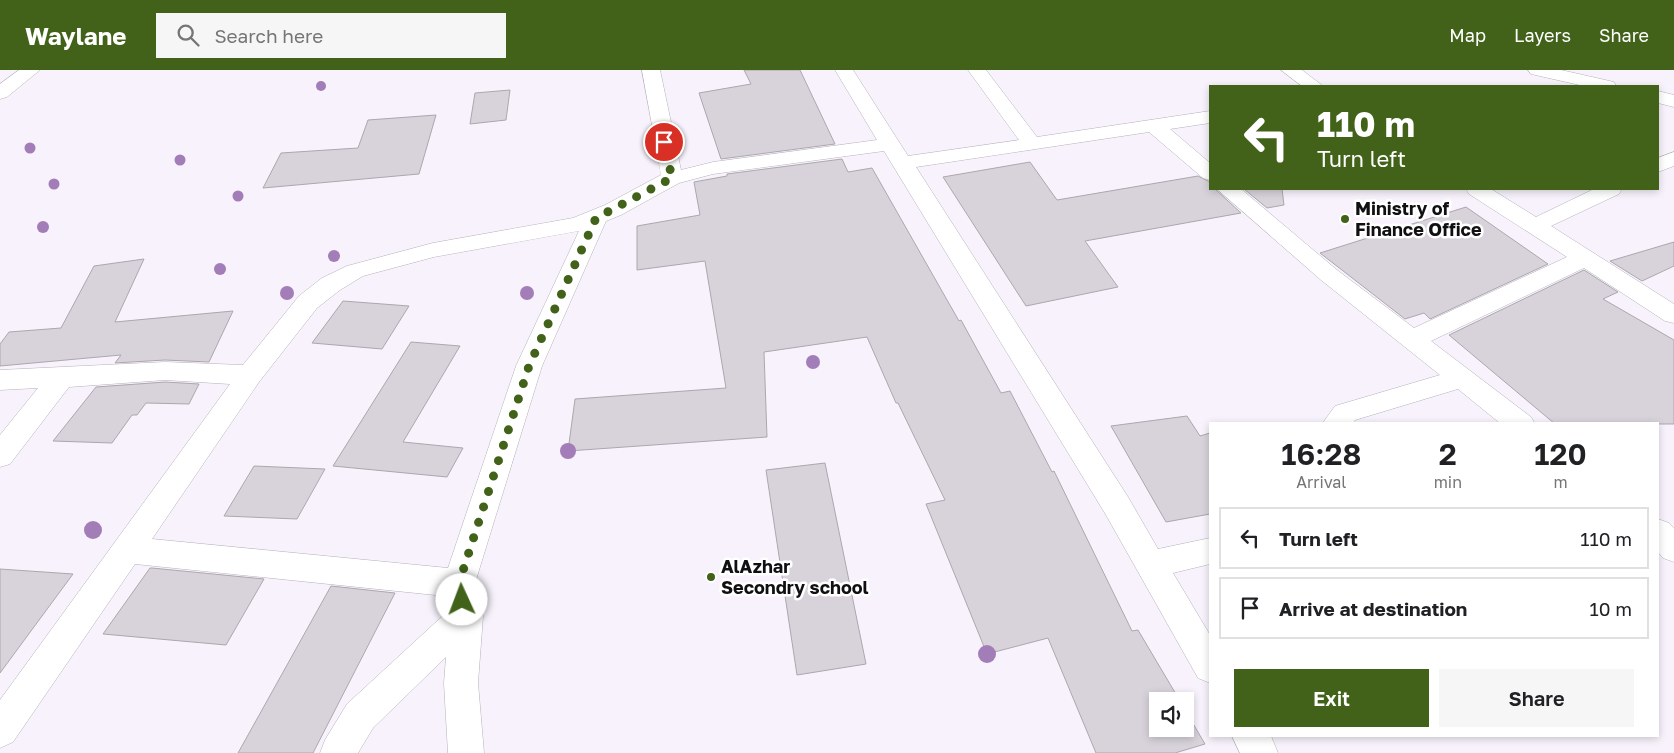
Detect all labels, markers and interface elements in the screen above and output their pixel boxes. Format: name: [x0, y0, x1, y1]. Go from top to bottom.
search box: [156, 13, 506, 58]
text: Waylane: [25, 21, 126, 50]
icon: search: [174, 21, 202, 49]
text: Search here: [214, 24, 323, 47]
text: Map: [1449, 24, 1486, 46]
text: Layers: [1514, 24, 1571, 46]
text: Share: [1599, 24, 1649, 46]
text: 110 m: [1317, 103, 1415, 145]
icon: left: [1234, 105, 1299, 170]
pin: [643, 121, 685, 163]
icon: arrive: [650, 128, 678, 156]
text: Turn left: [1317, 145, 1406, 172]
place label: Ministry of Finance Office: [1355, 197, 1482, 240]
marker: Ministry of Finance Office: [1339, 213, 1351, 225]
text: 16:28: [1281, 436, 1361, 472]
text: 2: [1439, 436, 1457, 472]
text: 120: [1534, 436, 1587, 472]
text: Arrival: [1296, 472, 1346, 492]
text: min: [1434, 472, 1462, 492]
text: m: [1553, 472, 1568, 492]
icon: left: [1236, 524, 1264, 552]
text: Turn left: [1279, 527, 1358, 550]
text: 110 m: [1580, 527, 1632, 550]
place label: AlAzhar Secondry school: [721, 555, 869, 598]
marker: AlAzhar Secondry school: [705, 571, 717, 583]
position arrow: [435, 573, 487, 625]
icon: arrive: [1236, 594, 1264, 622]
text: Arrive at destination: [1279, 597, 1467, 620]
text: 10 m: [1589, 597, 1632, 620]
button: Exit: [1234, 669, 1429, 727]
button: Share: [1439, 669, 1634, 727]
map controls: [1149, 692, 1194, 737]
button: sound: [1149, 692, 1194, 737]

